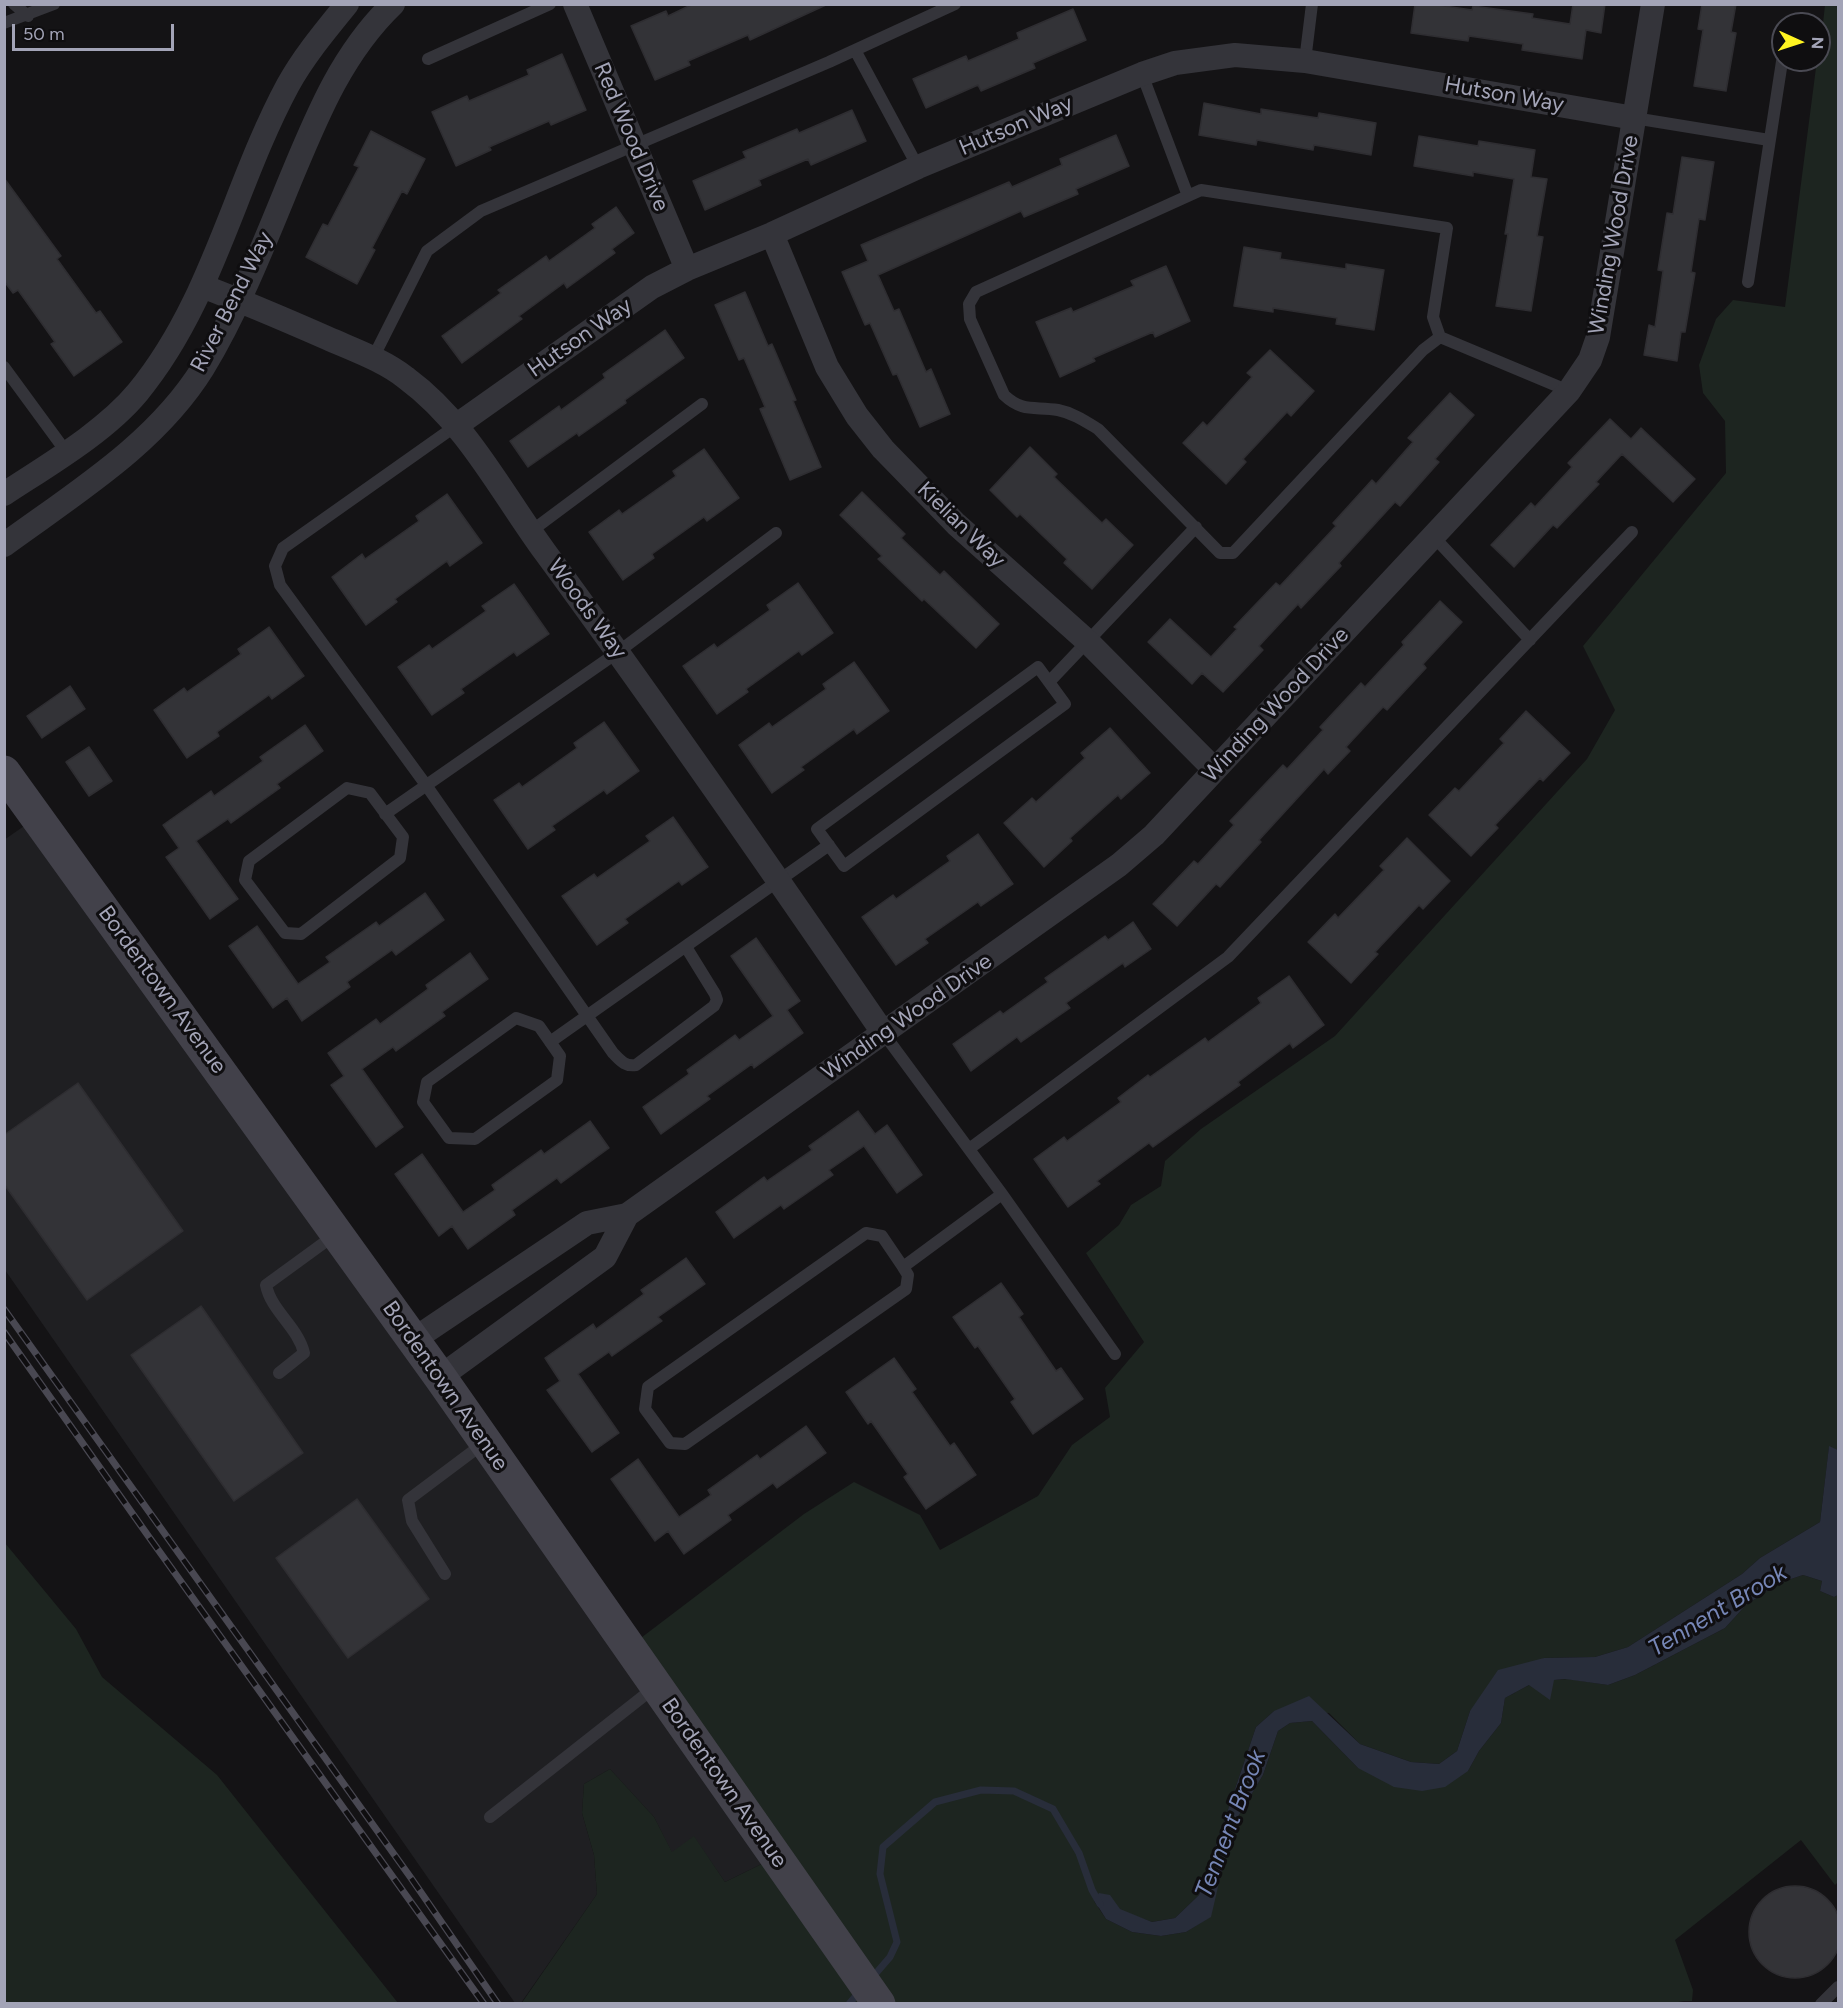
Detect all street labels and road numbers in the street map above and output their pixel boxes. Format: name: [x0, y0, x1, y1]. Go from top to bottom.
street label: Red Wood Drive: [588, 59, 674, 215]
street label: Hutson Way: [1442, 72, 1566, 118]
street label: Hutson Way: [955, 90, 1077, 162]
street label: Winding Wood Drive: [1583, 133, 1645, 337]
street label: River Bend Way: [185, 227, 279, 377]
street label: Hutson Way: [523, 293, 637, 383]
street label: Kielian Way: [911, 477, 1011, 573]
street label: Woods Way: [542, 554, 632, 664]
street label: Winding Wood Drive: [1197, 622, 1355, 788]
street label: Bordentown Avenue: [92, 901, 232, 1079]
street label: Winding Wood Drive: [817, 948, 997, 1086]
street label: Bordentown Avenue: [377, 1296, 513, 1476]
street label: Bordentown Avenue: [656, 1693, 792, 1873]

